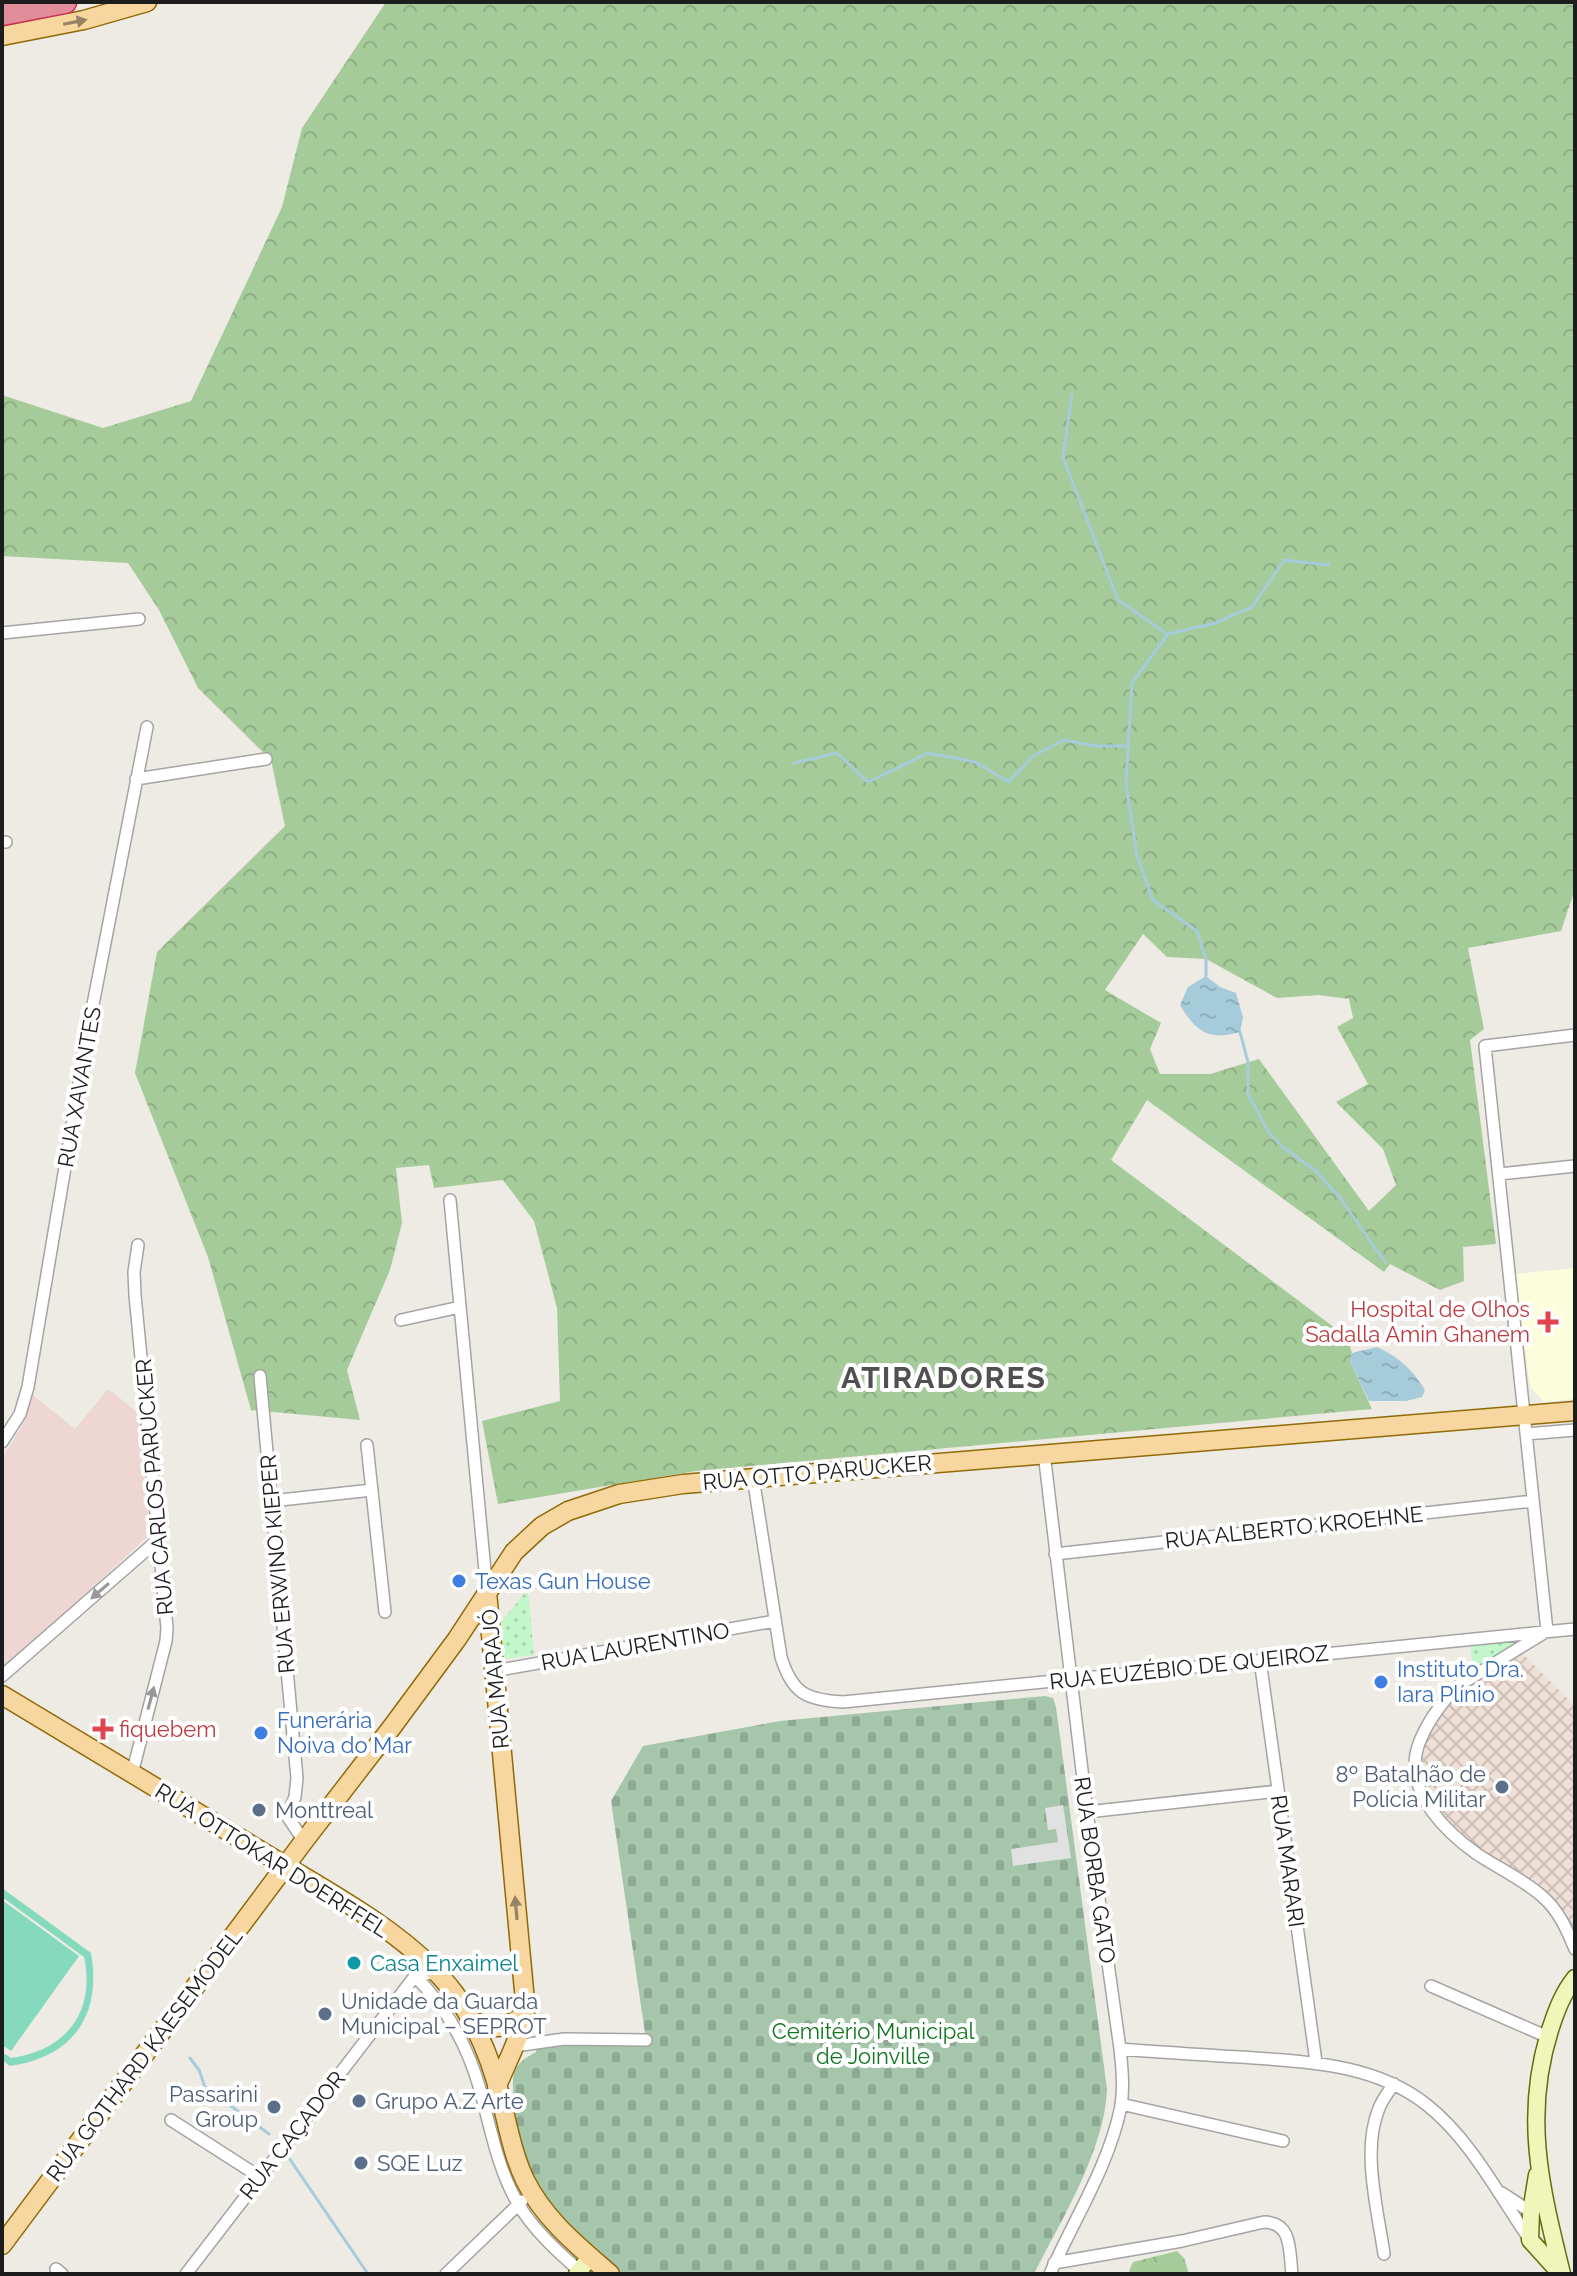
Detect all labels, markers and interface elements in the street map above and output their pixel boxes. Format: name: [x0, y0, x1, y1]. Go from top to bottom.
one-way arrow: [63, 15, 88, 28]
street label: RUA XAVANTES: [52, 1005, 106, 1169]
place label: Hospital de Olhos Sadalla Amin Ghanem: [1305, 1296, 1530, 1347]
marker: Hospital de Olhos Sadalla Amin Ghanem: [1537, 1311, 1559, 1333]
street label: RUA CARLOS PARUCKER: [130, 1358, 178, 1616]
district label: ATIRADORES: [841, 1360, 1047, 1395]
street label: RUA OTTO PARUCKER: [701, 1449, 933, 1495]
street label: RUA ERWINO KIEPER: [254, 1454, 300, 1674]
street label: RUA ALBERTO KROEHNE: [1164, 1501, 1424, 1553]
place label: Texas Gun House: [475, 1568, 651, 1594]
marker: Texas Gun House: [450, 1572, 468, 1590]
one-way arrow: [91, 1581, 110, 1599]
street label: RUA MARAJÓ: [476, 1608, 514, 1750]
street label: RUA LAURENTINO: [539, 1617, 731, 1675]
street label: RUA EUZÉBIO DE QUEIROZ: [1048, 1639, 1330, 1695]
place label: Instituto Dra. Iara Plínio: [1397, 1656, 1524, 1707]
marker: Instituto Dra. Iara Plínio: [1372, 1673, 1390, 1691]
one-way arrow: [146, 1686, 158, 1711]
place label: Funerária Noiva do Mar: [277, 1707, 412, 1758]
place label: fiquebem: [119, 1716, 216, 1742]
marker: fiquebem: [94, 1720, 112, 1738]
marker: Funerária Noiva do Mar: [252, 1724, 270, 1742]
place label: 8º Batalhão de Polícia Militar: [1335, 1761, 1486, 1812]
street label: RUA BORBA GATO: [1069, 1775, 1121, 1965]
street label: RUA OTTOKAR DOERFFEL: [151, 1777, 394, 1943]
marker: 8º Batalhão de Polícia Militar: [1493, 1778, 1511, 1796]
street label: RUA MARARI: [1266, 1793, 1310, 1929]
place label: Monttreal: [275, 1797, 373, 1823]
marker: Monttreal: [250, 1801, 268, 1819]
one-way arrow: [510, 1895, 523, 1920]
street label: RUA GOTHARD KAESEMODEL: [41, 1924, 247, 2186]
place label: Casa Enxaimel: [370, 1950, 518, 1976]
marker: Casa Enxaimel: [345, 1954, 363, 1972]
place label: Unidade da Guarda Municipal – SEPROT: [341, 1988, 547, 2039]
marker: Unidade da Guarda Municipal – SEPROT: [316, 2005, 334, 2023]
park label: Cemitério Municipal de Joinville: [772, 2018, 974, 2069]
street label: RUA CAÇADOR: [234, 2066, 350, 2204]
place label: Passarini Group: [169, 2081, 258, 2132]
place label: Grupo A.Z Arte: [375, 2088, 524, 2114]
marker: Grupo A.Z Arte: [350, 2092, 368, 2110]
marker: Passarini Group: [265, 2098, 283, 2116]
place label: SQE Luz: [377, 2150, 463, 2176]
marker: SQE Luz: [352, 2154, 370, 2172]

